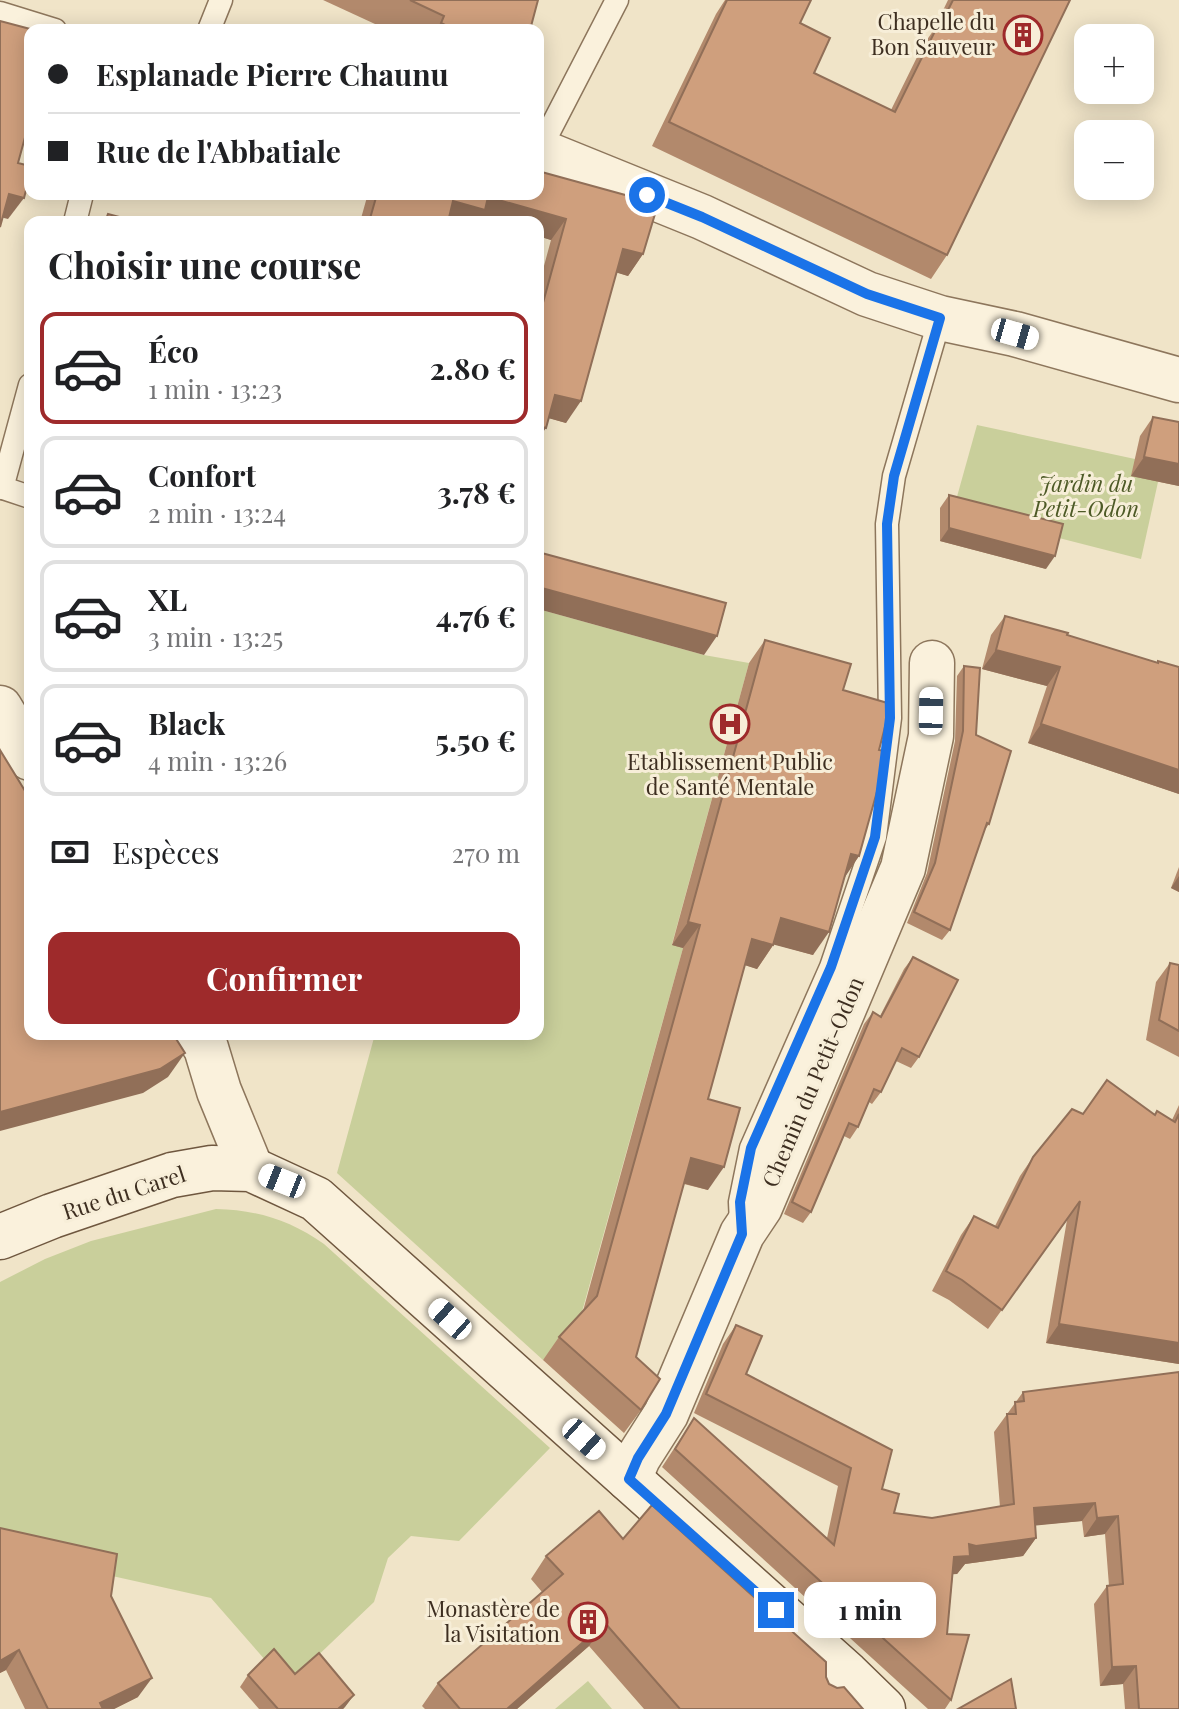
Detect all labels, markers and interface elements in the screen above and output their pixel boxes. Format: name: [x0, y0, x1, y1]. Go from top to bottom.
place label: Chapelle du Bon Sauveur: [871, 6, 995, 61]
building icon: Chapelle du Bon Sauveur: [1002, 14, 1044, 56]
map controls: [1074, 24, 1154, 200]
button: +: [1074, 24, 1154, 104]
text: Esplanade Pierre Chaunu: [96, 54, 449, 94]
button: −: [1074, 120, 1154, 200]
text: Rue de l'Abbatiale: [96, 131, 341, 171]
route start: [629, 177, 665, 213]
text: Choisir une course: [48, 240, 361, 288]
car: [989, 316, 1041, 352]
text: Éco: [148, 331, 199, 371]
icon: car: [52, 332, 124, 404]
text: 2.80 €: [430, 348, 516, 388]
text: 1 min · 13:23: [148, 371, 282, 406]
text: Confort: [148, 455, 256, 495]
icon: car: [52, 456, 124, 528]
park label: Jardin du Petit-Odon: [1032, 468, 1139, 523]
text: 3.78 €: [437, 472, 516, 512]
text: 2 min · 13:24: [148, 495, 286, 530]
text: XL: [148, 579, 187, 619]
icon: car: [52, 580, 124, 652]
text: 4.76 €: [436, 596, 516, 636]
text: 3 min · 13:25: [148, 619, 283, 654]
car: [919, 687, 943, 735]
text: Black: [148, 703, 225, 743]
hospital icon: Etablissement Public de Santé Mentale: [709, 703, 751, 745]
icon: car: [52, 704, 124, 776]
text: 5.50 €: [435, 720, 516, 760]
text: 4 min · 13:26: [148, 743, 287, 778]
place label: Etablissement Public de Santé Mentale: [627, 746, 833, 801]
icon: cash: [48, 830, 92, 874]
text: Espèces: [112, 832, 219, 872]
text: 270 m: [452, 835, 520, 870]
button: Confirmer: [48, 932, 520, 1024]
street label: Chemin du Petit-Odon: [754, 972, 870, 1191]
street label: Rue du Carel: [58, 1158, 189, 1226]
car: [255, 1161, 309, 1201]
car: [424, 1294, 476, 1344]
car: [558, 1414, 610, 1464]
callout: 1 min: [804, 1582, 936, 1638]
route end: [758, 1592, 794, 1628]
text: 1 min: [838, 1592, 902, 1627]
place label: Monastère de la Visitation: [426, 1593, 560, 1648]
building icon: Monastère de la Visitation: [567, 1601, 609, 1643]

